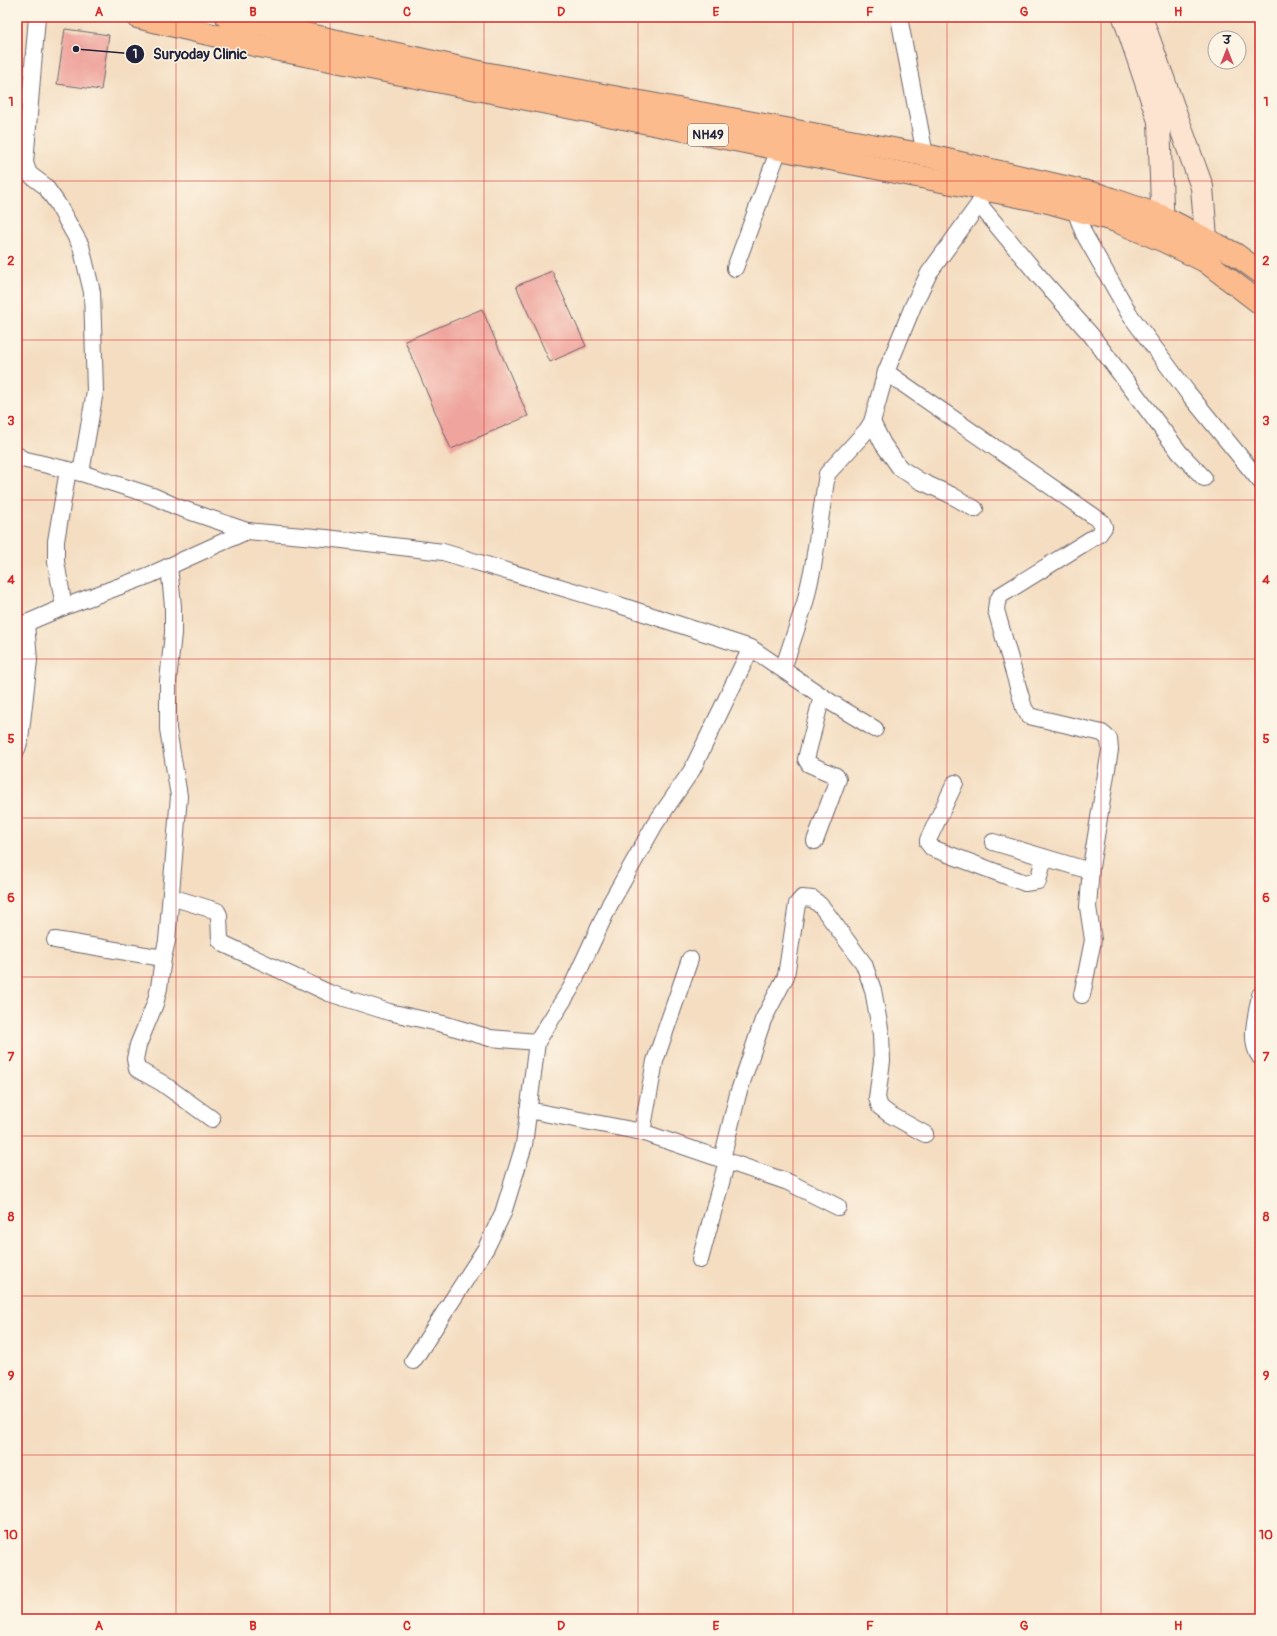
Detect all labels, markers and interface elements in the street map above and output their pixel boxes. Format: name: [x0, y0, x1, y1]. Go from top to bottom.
text: A: [95, 4, 104, 20]
text: B: [249, 4, 257, 20]
text: C: [403, 4, 411, 20]
text: D: [557, 4, 565, 20]
text: E: [713, 4, 720, 20]
text: F: [866, 4, 874, 20]
text: G: [1020, 4, 1029, 20]
text: H: [1174, 4, 1182, 20]
north arrow: [1207, 30, 1247, 70]
text: उ: [1222, 34, 1232, 47]
callout: Suryoday Clinic: [125, 40, 255, 67]
text: Suryoday Clinic: [153, 45, 247, 64]
text: 1: [133, 47, 137, 62]
text: 1: [8, 94, 14, 110]
text: 1: [1263, 94, 1269, 110]
road number: NH49: [688, 124, 728, 146]
text: 2: [7, 253, 15, 269]
text: 2: [1262, 253, 1270, 269]
text: 3: [7, 413, 15, 429]
text: 3: [1262, 413, 1270, 429]
text: 4: [7, 572, 15, 588]
text: 4: [1262, 572, 1270, 588]
text: 5: [7, 731, 15, 747]
text: 5: [1262, 731, 1270, 747]
text: 6: [7, 890, 15, 906]
text: 6: [1262, 890, 1270, 906]
text: 7: [8, 1049, 15, 1065]
text: 7: [1263, 1049, 1270, 1065]
text: 8: [8, 1209, 15, 1225]
text: 8: [1263, 1209, 1270, 1225]
text: 9: [8, 1368, 15, 1384]
text: 9: [1263, 1368, 1270, 1384]
text: 10: [4, 1527, 18, 1543]
text: 10: [1259, 1527, 1273, 1543]
text: A: [95, 1618, 104, 1634]
text: B: [249, 1618, 257, 1634]
text: C: [403, 1618, 411, 1634]
text: D: [557, 1618, 565, 1634]
text: E: [713, 1618, 720, 1634]
text: F: [866, 1618, 874, 1634]
text: G: [1020, 1618, 1029, 1634]
text: H: [1174, 1618, 1182, 1634]

